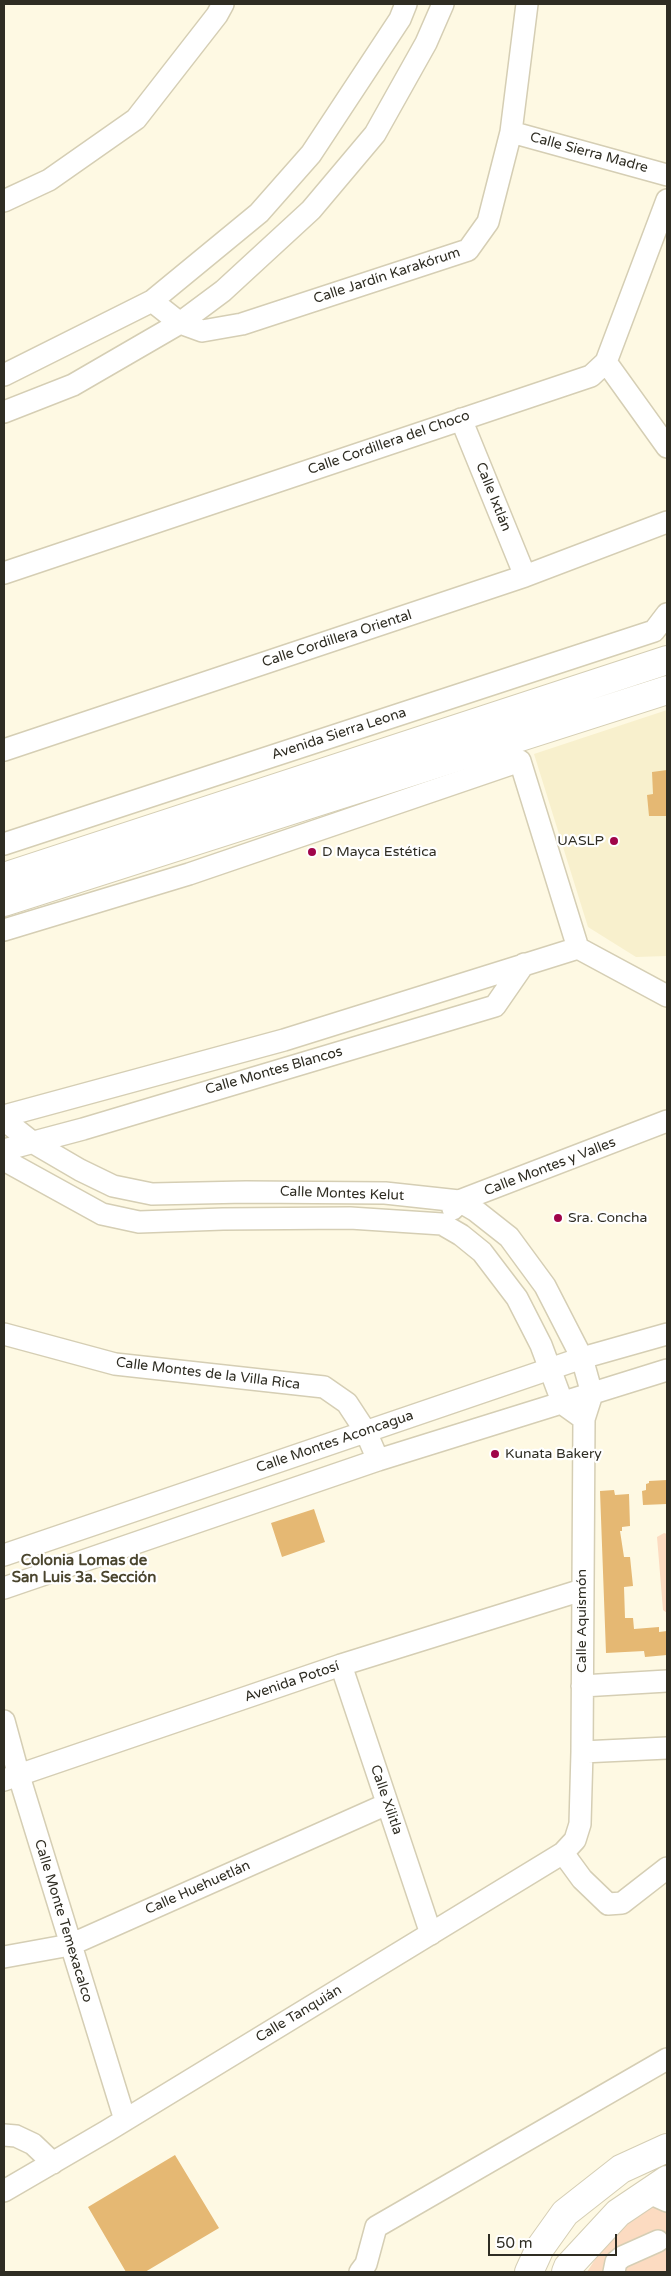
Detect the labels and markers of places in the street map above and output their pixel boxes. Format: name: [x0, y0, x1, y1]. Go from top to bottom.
place label: UASLP: [557, 833, 604, 849]
marker: UASLP: [608, 835, 620, 847]
place label: D Mayca Estética: [322, 844, 437, 860]
marker: D Mayca Estética: [306, 846, 318, 858]
place label: Sra. Concha: [568, 1210, 647, 1226]
marker: Sra. Concha: [552, 1212, 564, 1224]
place label: Kunata Bakery: [505, 1446, 602, 1462]
marker: Kunata Bakery: [489, 1448, 501, 1460]

